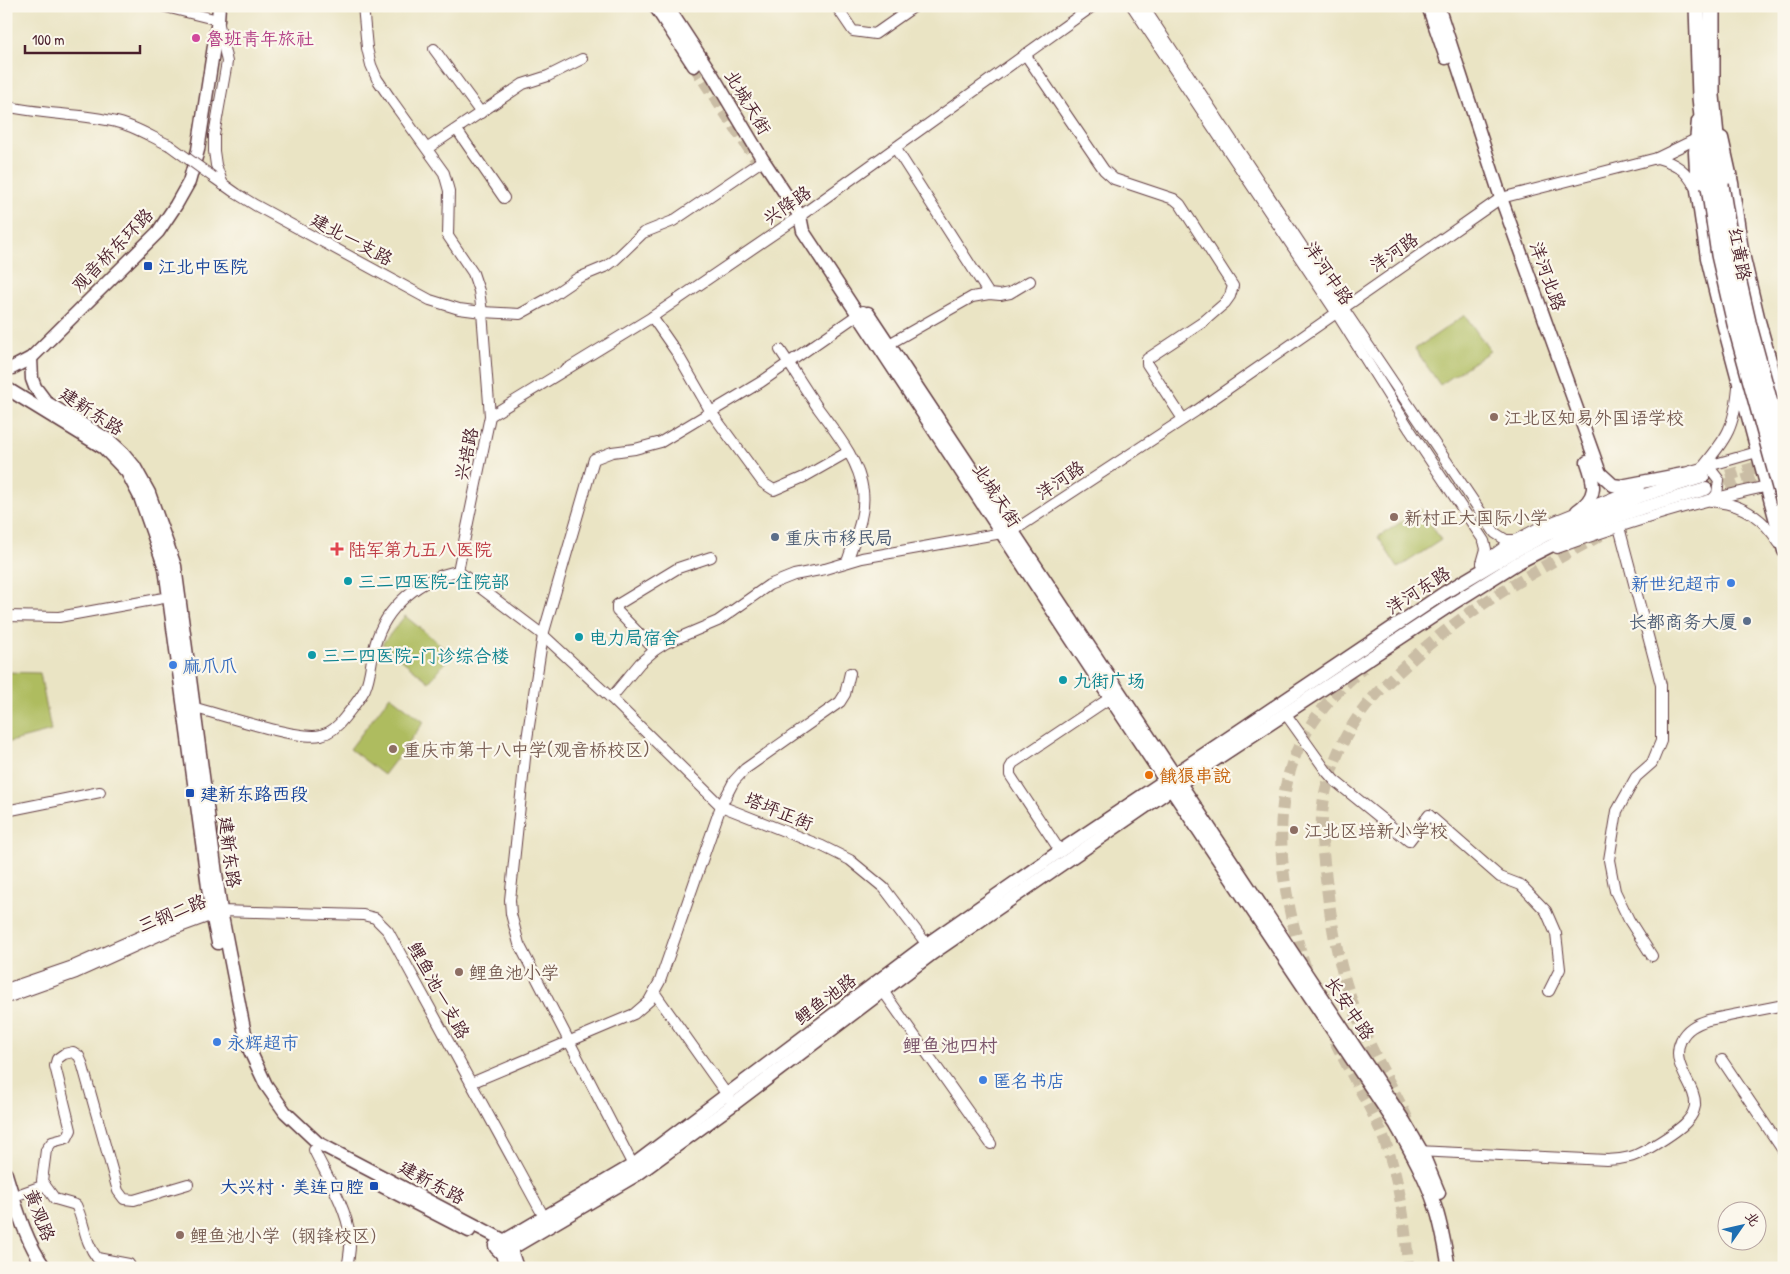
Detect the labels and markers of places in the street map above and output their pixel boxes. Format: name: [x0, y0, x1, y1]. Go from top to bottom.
place label: 魯班青年旅社: [206, 26, 314, 51]
marker: 魯班青年旅社: [190, 32, 202, 44]
place label: 江北中医院: [158, 254, 248, 279]
marker: 江北中医院: [142, 260, 154, 272]
place label: 江北区知易外国语学校: [1504, 405, 1684, 430]
marker: 江北区知易外国语学校: [1488, 411, 1500, 423]
place label: 新村正大国际小学: [1404, 505, 1548, 530]
marker: 新村正大国际小学: [1388, 511, 1400, 523]
place label: 重庆市移民局: [785, 525, 893, 550]
marker: 重庆市移民局: [769, 531, 781, 543]
place label: 陆军第九五八医院: [348, 537, 492, 562]
marker: 陆军第九五八医院: [330, 542, 344, 556]
place label: 三二四医院-住院部: [358, 569, 509, 594]
place label: 新世纪超市: [1631, 571, 1721, 596]
marker: 三二四医院-住院部: [342, 575, 354, 587]
marker: 新世纪超市: [1725, 577, 1737, 589]
place label: 长都商务大厦: [1629, 609, 1737, 634]
marker: 长都商务大厦: [1741, 615, 1753, 627]
place label: 电力局宿舍: [589, 625, 679, 650]
marker: 电力局宿舍: [573, 631, 585, 643]
place label: 三二四医院-门诊综合楼: [322, 643, 509, 668]
marker: 三二四医院-门诊综合楼: [306, 649, 318, 661]
place label: 麻爪爪: [183, 653, 237, 678]
marker: 麻爪爪: [167, 659, 179, 671]
place label: 九街广场: [1073, 668, 1145, 693]
marker: 九街广场: [1057, 674, 1069, 686]
place label: 重庆市第十八中学(观音桥校区): [403, 737, 650, 762]
marker: 重庆市第十八中学(观音桥校区): [387, 743, 399, 755]
place label: 餓狼串說: [1159, 763, 1231, 788]
marker: 餓狼串說: [1143, 769, 1155, 781]
place label: 建新东路西段: [200, 781, 308, 806]
marker: 建新东路西段: [184, 787, 196, 799]
place label: 江北区培新小学校: [1304, 818, 1448, 843]
marker: 江北区培新小学校: [1288, 824, 1300, 836]
place label: 鲤鱼池小学: [469, 960, 559, 985]
marker: 鲤鱼池小学: [453, 966, 465, 978]
place label: 永辉超市: [227, 1030, 299, 1055]
marker: 永辉超市: [211, 1036, 223, 1048]
place label: 匿名书店: [993, 1068, 1065, 1093]
marker: 匿名书店: [977, 1074, 989, 1086]
place label: 大兴村‧美连口腔: [220, 1174, 364, 1199]
marker: 大兴村‧美连口腔: [368, 1180, 380, 1192]
place label: 鲤鱼池小学（钢锋校区）: [190, 1223, 388, 1248]
marker: 鲤鱼池小学（钢锋校区）: [174, 1229, 186, 1241]

